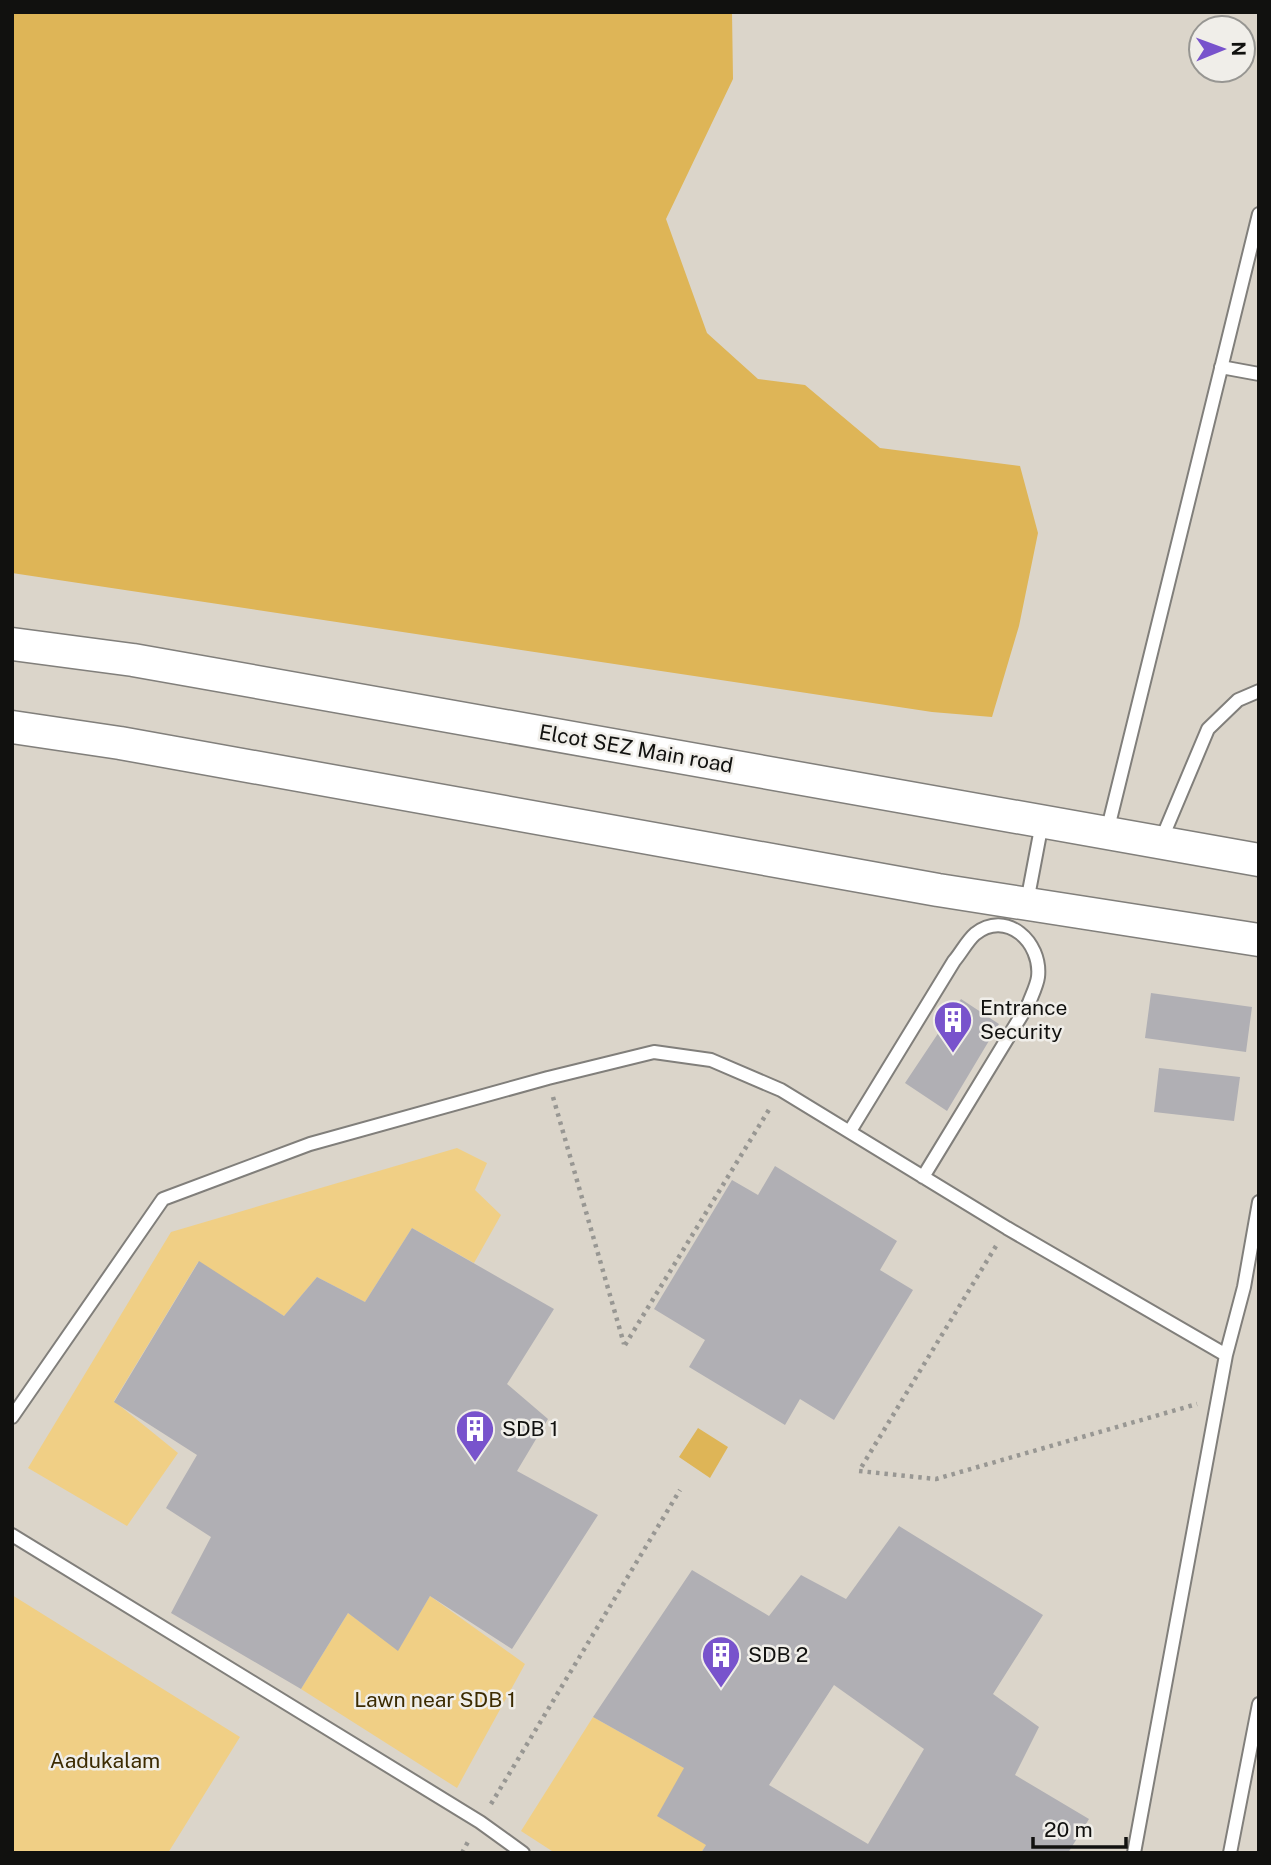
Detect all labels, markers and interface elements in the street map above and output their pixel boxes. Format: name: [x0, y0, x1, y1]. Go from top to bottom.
north arrow: [1187, 14, 1257, 84]
text: N: [1228, 41, 1250, 56]
street label: Elcot SEZ Main road: [537, 719, 735, 778]
place label: Entrance Security: [980, 995, 1067, 1044]
building icon: Entrance Security: [932, 999, 974, 1054]
building icon: SDB 1: [454, 1408, 496, 1463]
place label: SDB 1: [502, 1416, 558, 1441]
building icon: SDB 2: [700, 1634, 742, 1689]
place label: SDB 2: [748, 1642, 808, 1667]
park label: Lawn near SDB 1: [354, 1687, 516, 1712]
park label: Aadukalam: [50, 1748, 160, 1773]
scale bar: [1033, 1806, 1126, 1850]
text: 20 m: [1044, 1817, 1093, 1842]

